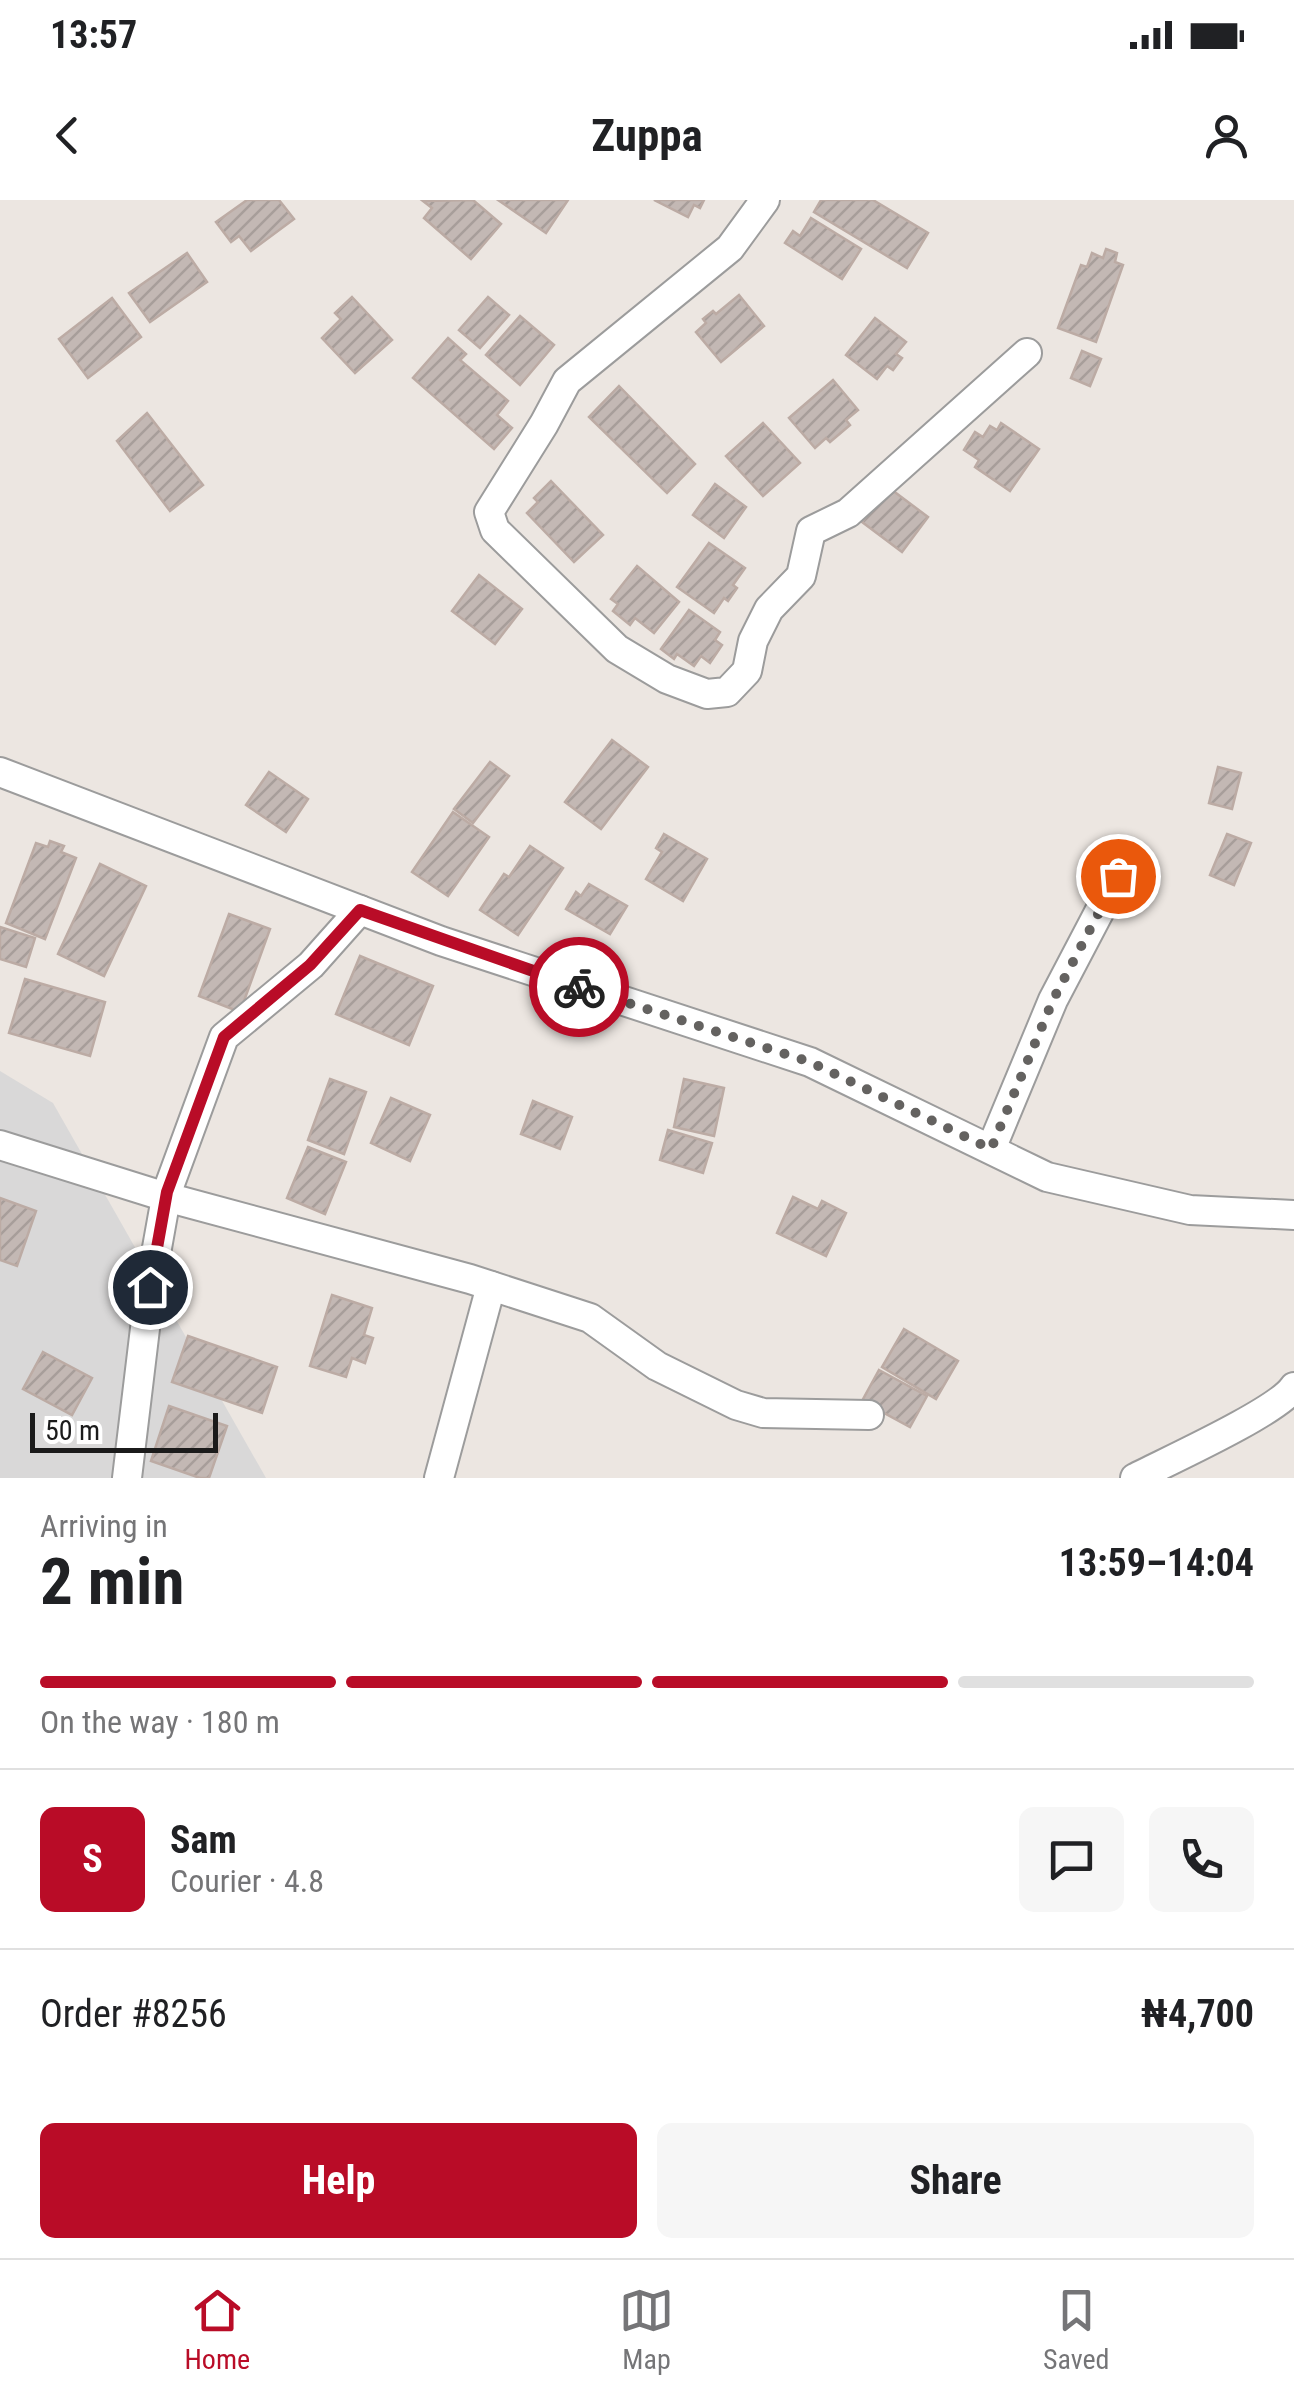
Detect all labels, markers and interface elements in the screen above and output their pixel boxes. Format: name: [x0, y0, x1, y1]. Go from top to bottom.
text: 13:57: [50, 13, 137, 57]
icon: back: [40, 108, 95, 163]
icon: person: [1199, 108, 1254, 163]
text: Zuppa: [591, 109, 703, 162]
pin: [1076, 834, 1161, 919]
icon: bag: [1091, 849, 1146, 904]
courier: [529, 937, 629, 1037]
icon: bike: [552, 960, 607, 1015]
pin: [108, 1245, 193, 1330]
icon: home: [123, 1260, 178, 1315]
scale bar: [30, 1408, 218, 1452]
text: 50 m: [45, 1414, 100, 1447]
text: Arriving in: [40, 1507, 168, 1545]
text: 13:59–14:04: [1059, 1541, 1254, 1585]
text: 2 min: [40, 1544, 184, 1620]
text: On the way · 180 m: [40, 1703, 280, 1741]
button: chat: [1019, 1807, 1124, 1912]
button: phone: [1149, 1807, 1254, 1912]
text: Sam: [170, 1818, 237, 1862]
text: S: [82, 1837, 103, 1881]
text: Courier · 4.8: [170, 1862, 324, 1900]
text: Order #8256: [40, 1992, 227, 2036]
text: ₦4,700: [1141, 1992, 1254, 2036]
button: Help: [40, 2123, 637, 2238]
button: Share: [657, 2123, 1254, 2238]
tab: Home: [184, 2283, 250, 2376]
tab: Map: [619, 2283, 674, 2376]
tab: Saved: [1043, 2283, 1110, 2376]

